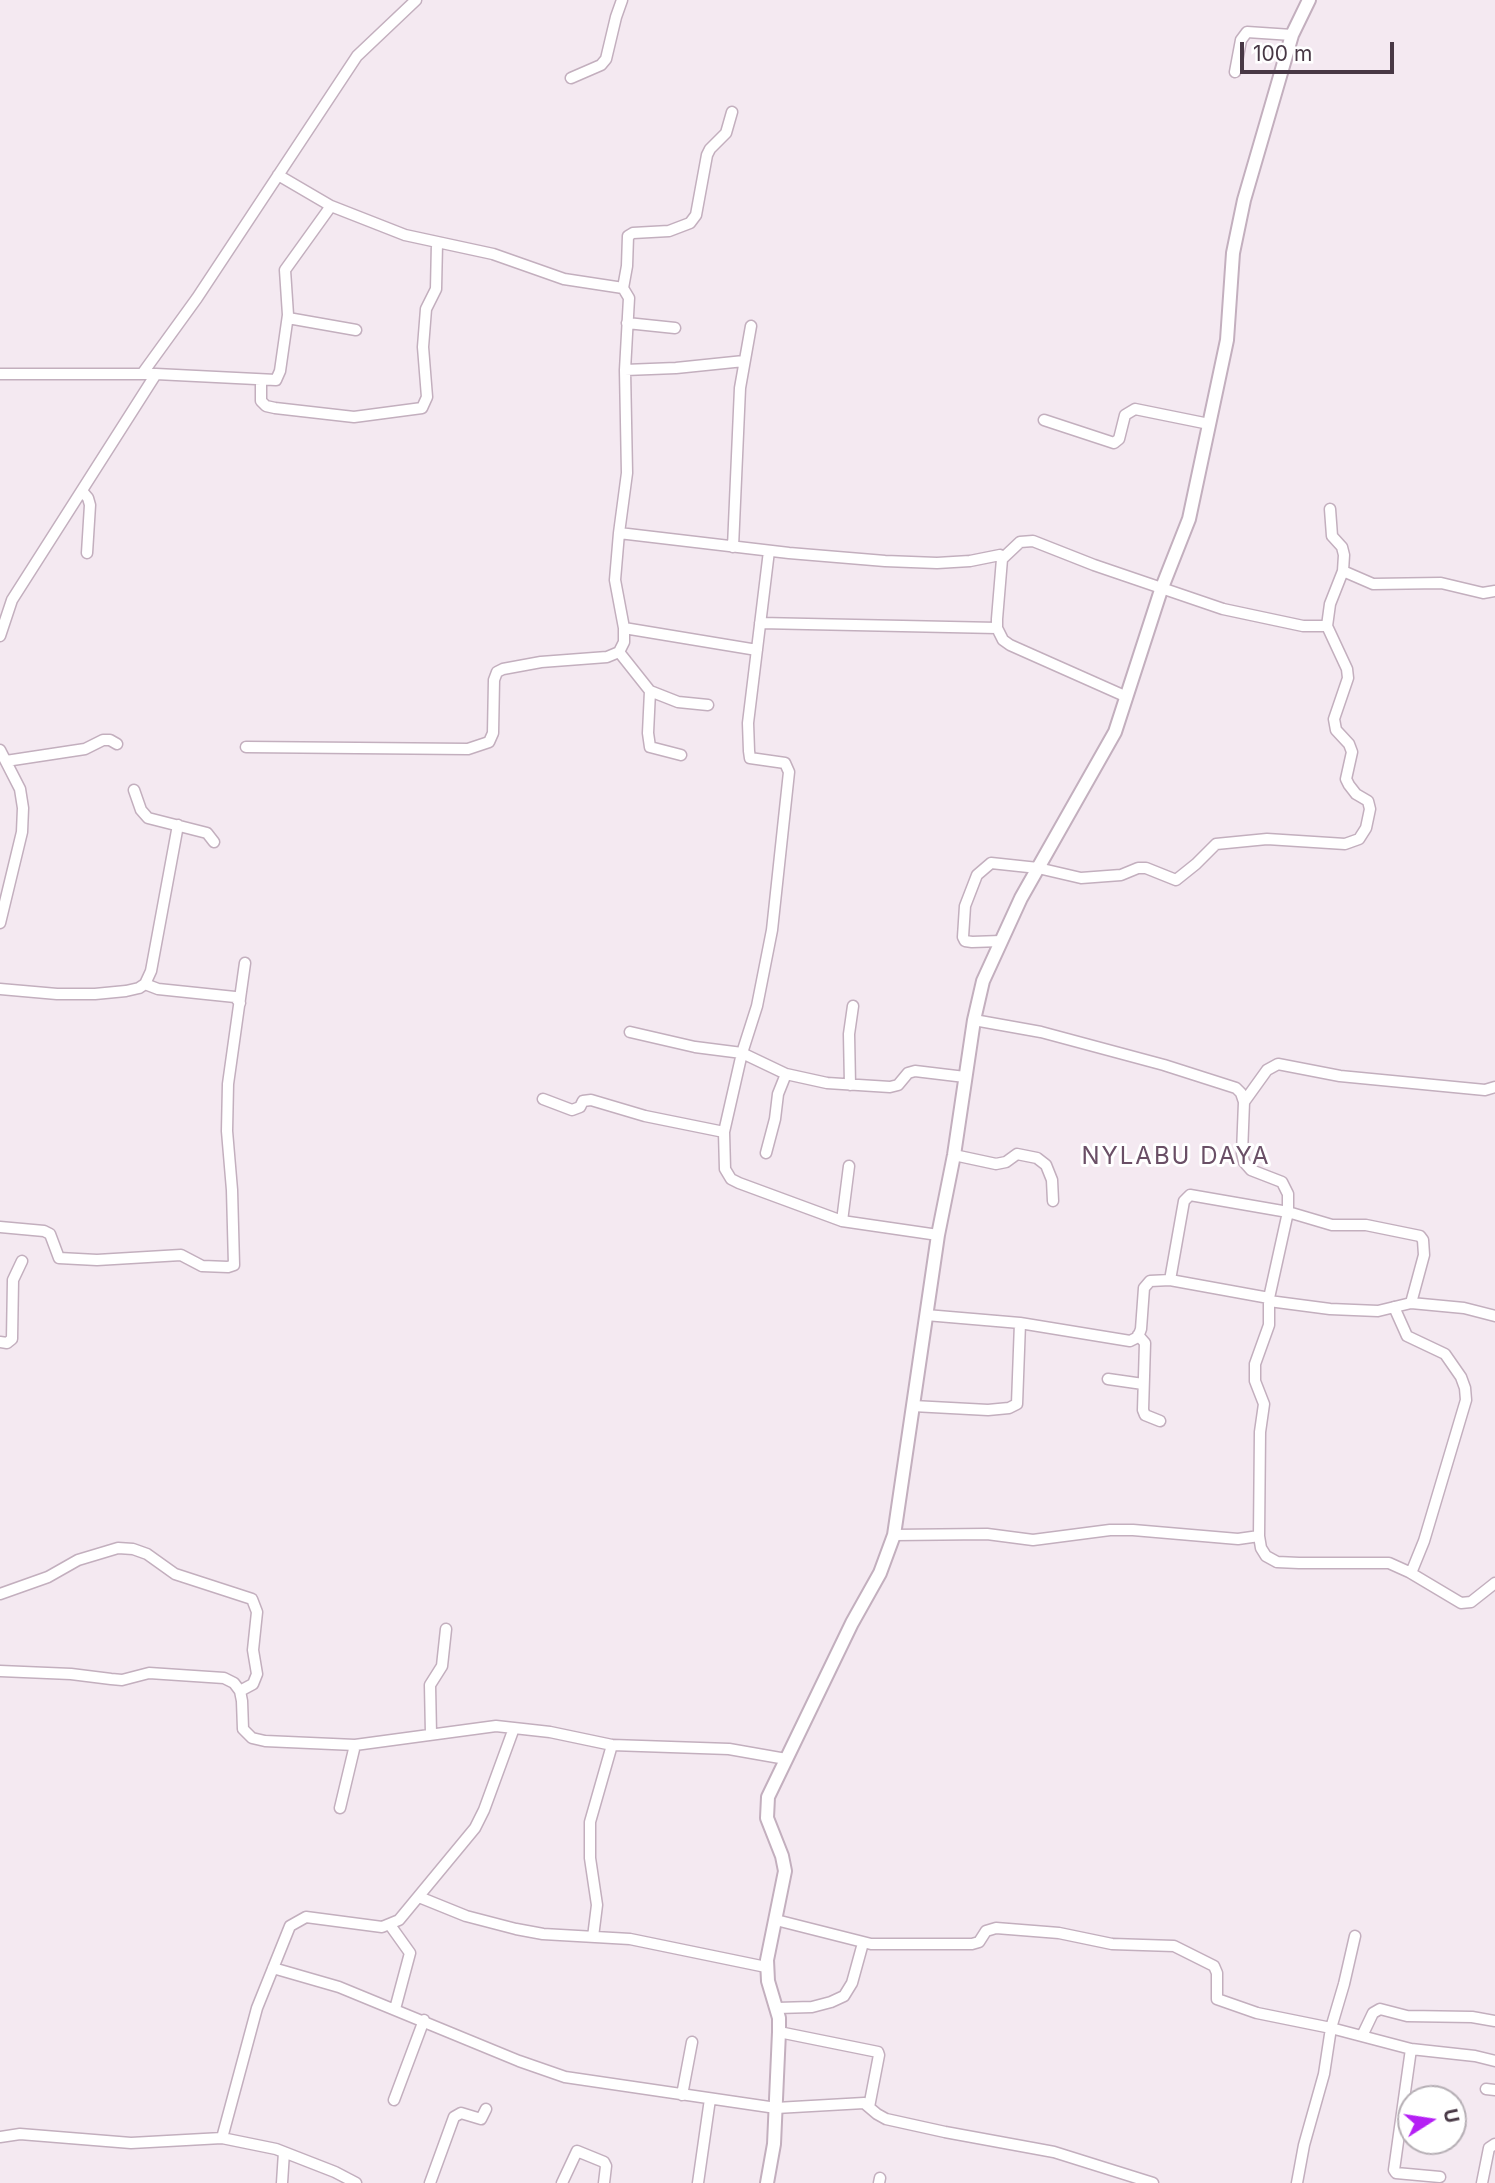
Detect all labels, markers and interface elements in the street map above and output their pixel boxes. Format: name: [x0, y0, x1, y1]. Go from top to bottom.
scale bar: [1243, 28, 1397, 72]
text: 100 m: [1253, 41, 1312, 66]
district label: NYLABU DAYA: [1083, 1143, 1269, 1171]
north arrow: [1397, 2085, 1467, 2155]
text: U: [1438, 2107, 1464, 2125]

